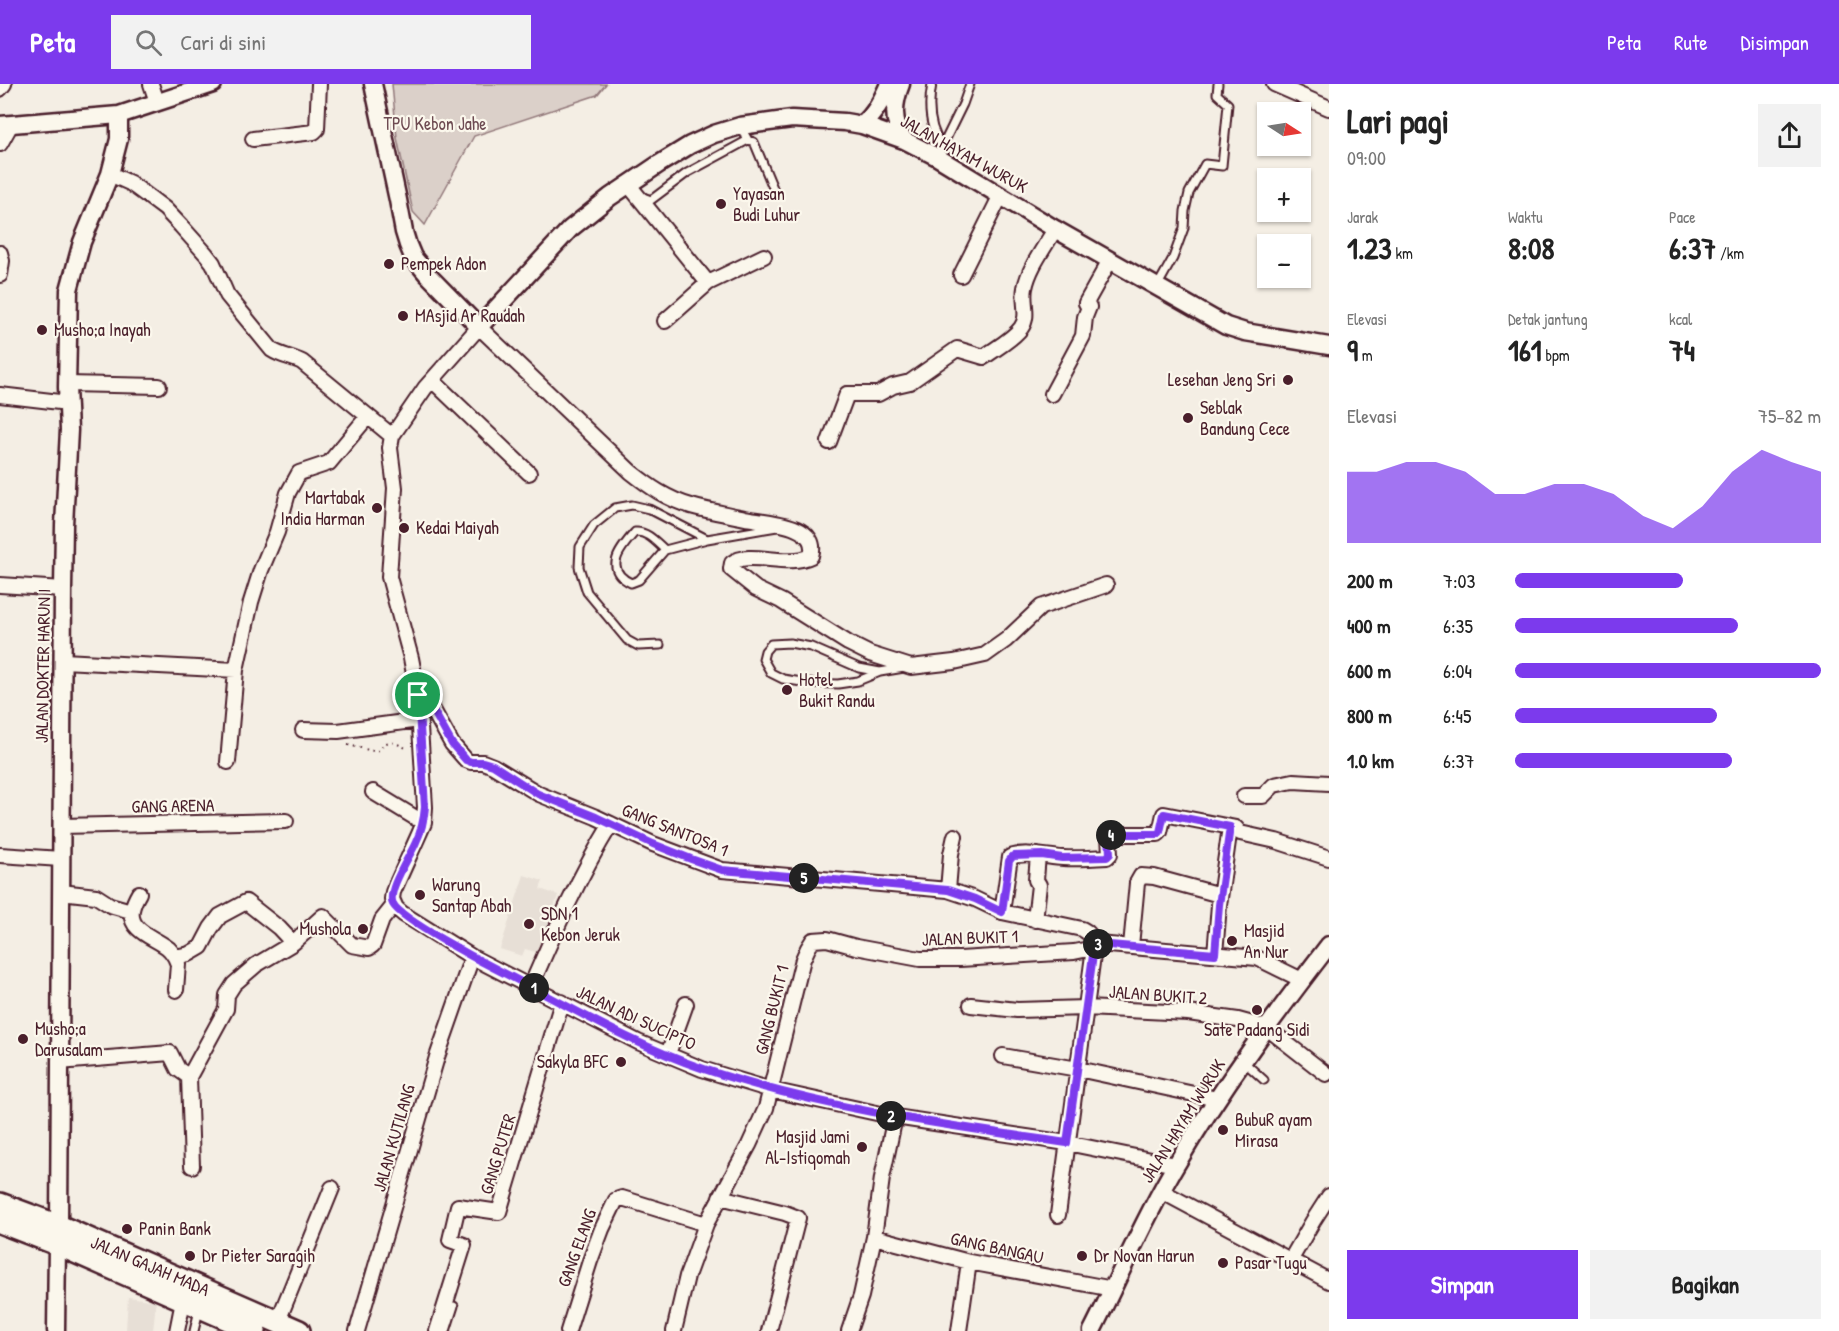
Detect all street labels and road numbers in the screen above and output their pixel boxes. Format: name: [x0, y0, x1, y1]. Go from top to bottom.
street label: JALAN HAYAM WURUK: [896, 108, 1033, 199]
street label: JALAN DOKTER HARUN I: [29, 589, 56, 743]
street label: GANG ARENA: [131, 792, 215, 819]
street label: GANG SANTOSA 1: [618, 797, 732, 862]
street label: JALAN BUKIT 1: [921, 923, 1019, 952]
street label: GANG BUKIT 1: [748, 962, 795, 1057]
street label: JALAN ADI SUCIPTO: [572, 979, 700, 1056]
street label: JALAN BUKIT 2: [1108, 979, 1209, 1010]
street label: JALAN HAYAM WURUK: [1134, 1053, 1231, 1188]
street label: JALAN KUTILANG: [366, 1081, 421, 1194]
street label: GANG PUTER: [473, 1111, 522, 1197]
street label: GANG ELANG: [551, 1205, 602, 1290]
street label: GANG BANGAU: [948, 1225, 1046, 1270]
street label: JALAN GAJAH MADA: [87, 1229, 214, 1302]

